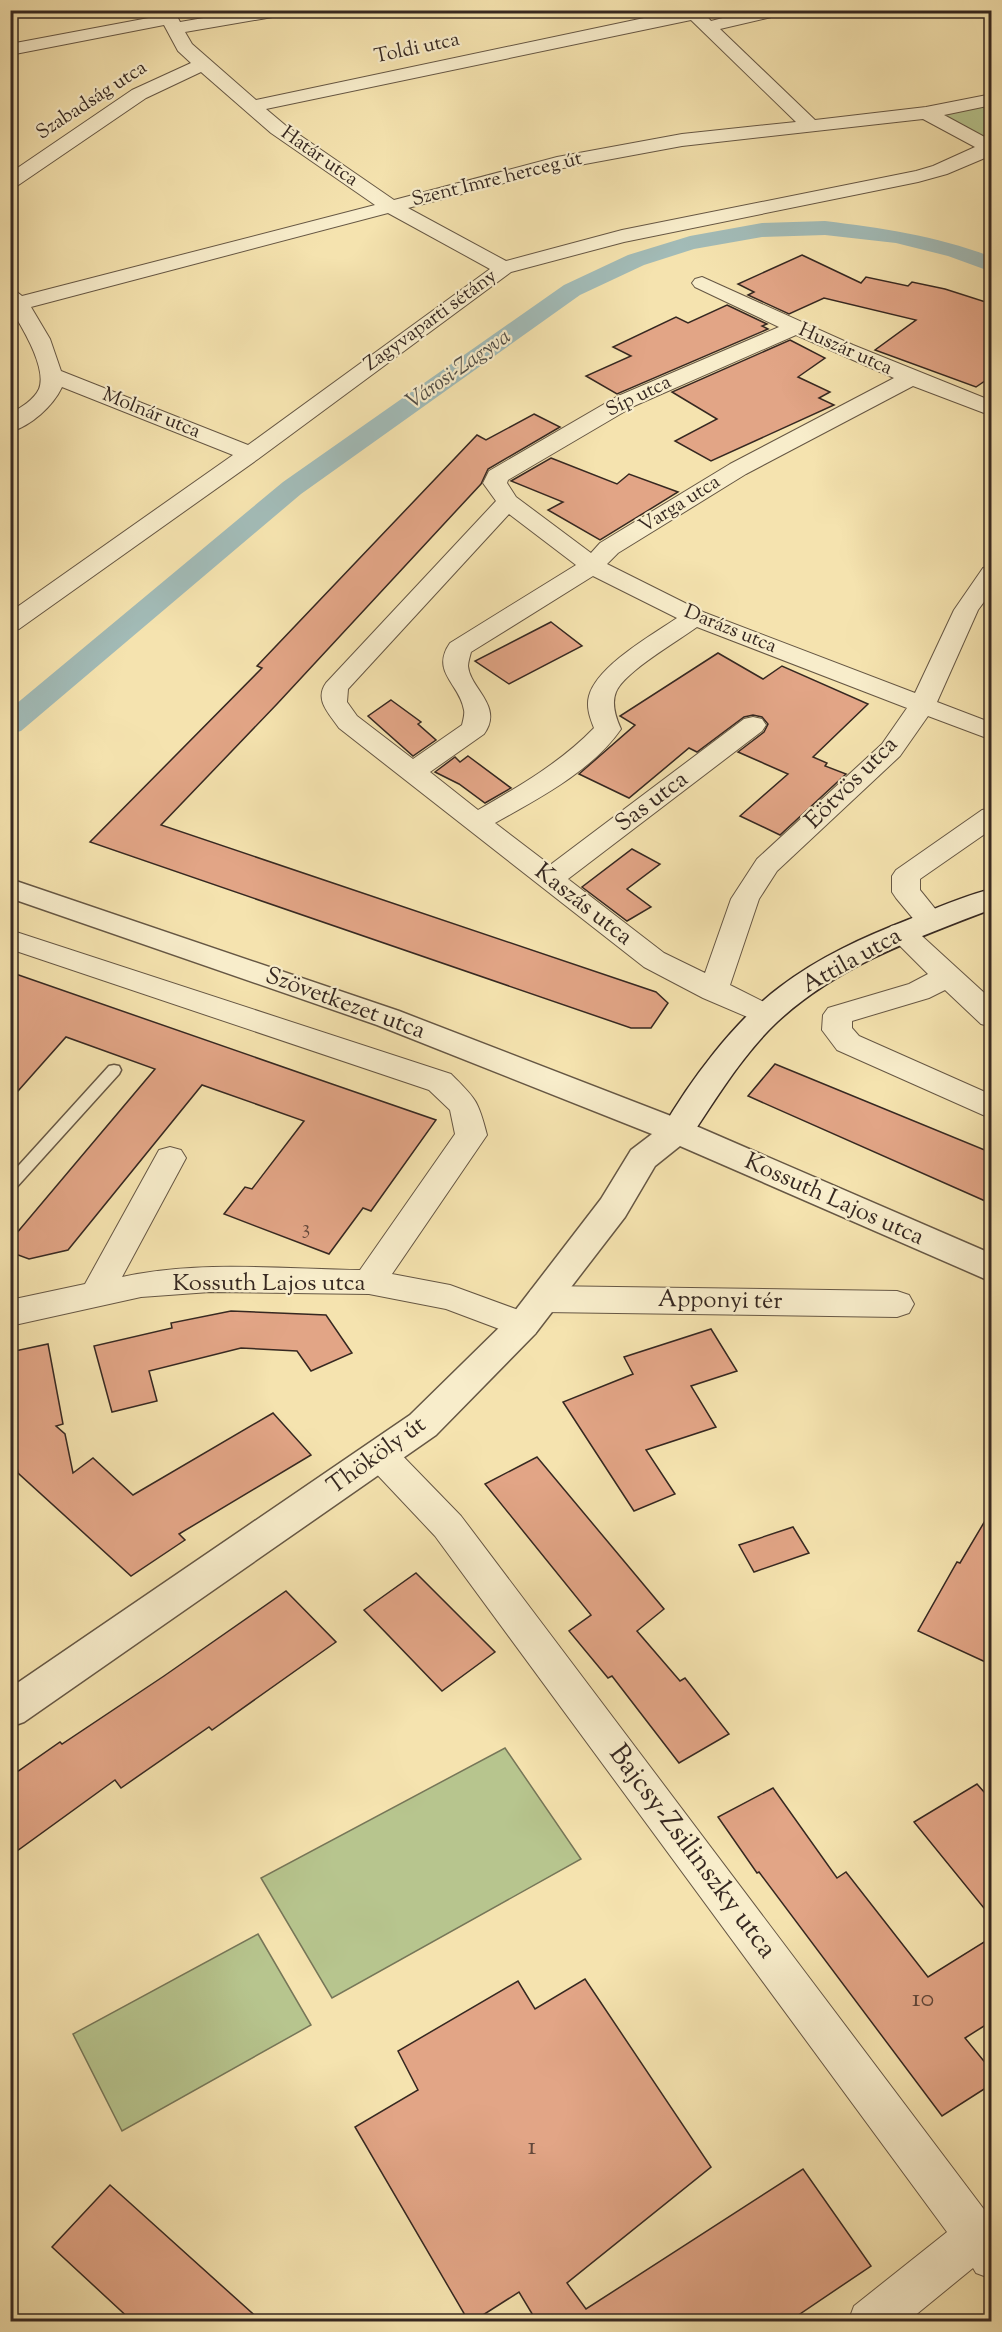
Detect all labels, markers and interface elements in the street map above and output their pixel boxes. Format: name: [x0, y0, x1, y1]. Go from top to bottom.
street label: Toldi utca: [372, 26, 462, 72]
street label: Szabadság utca: [31, 54, 153, 148]
street label: Határ utca: [274, 120, 364, 194]
street label: Szent Imre herceg út: [409, 145, 585, 215]
street label: Zagyvaparti sétány: [359, 263, 503, 379]
street label: Huszár utca: [793, 316, 897, 384]
water label: Városi-Zagyva: [400, 322, 518, 418]
street label: Síp utca: [601, 369, 677, 425]
street label: Molnár utca: [98, 381, 204, 447]
street label: Varga utca: [634, 469, 726, 541]
street label: Darázs utca: [679, 598, 781, 662]
street label: Eötvös utca: [798, 729, 906, 837]
street label: Sas utca: [608, 763, 696, 841]
street label: Kaszás utca: [527, 856, 639, 954]
street label: Attila utca: [796, 920, 908, 1002]
street label: Szövetkezet utca: [260, 959, 430, 1049]
street label: Kossuth Lajos utca: [739, 1145, 929, 1255]
house number: 3: [302, 1214, 310, 1244]
street label: Kossuth Lajos utca: [172, 1267, 366, 1301]
street label: Apponyi tér: [657, 1283, 783, 1319]
street label: Thököly út: [321, 1408, 433, 1504]
street label: Bajcsy-Zsilinszky utca: [598, 1736, 786, 1968]
house number: 10: [912, 1981, 934, 2018]
house number: 1: [528, 2129, 537, 2166]

